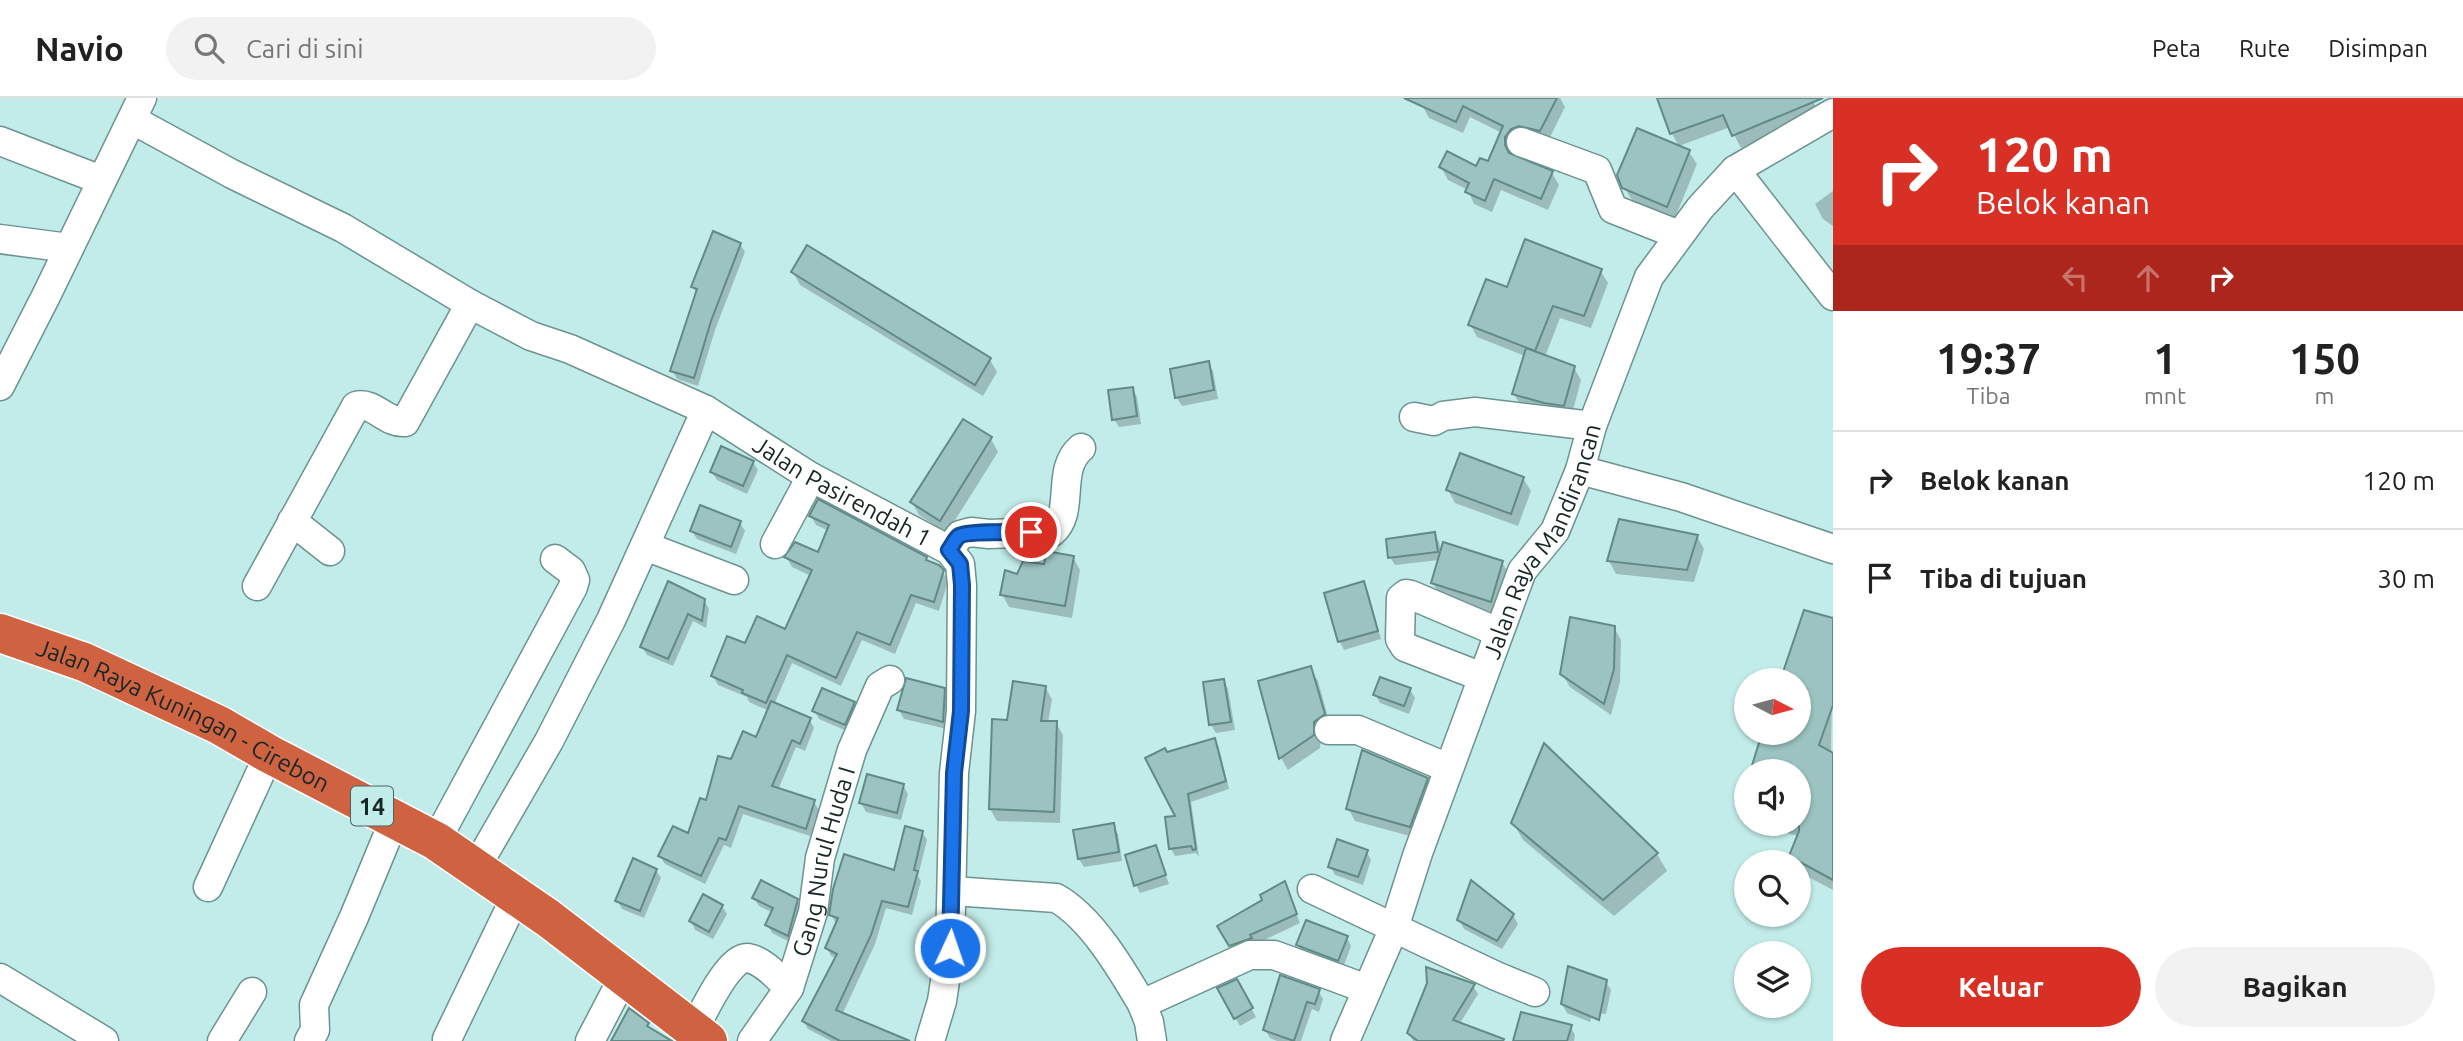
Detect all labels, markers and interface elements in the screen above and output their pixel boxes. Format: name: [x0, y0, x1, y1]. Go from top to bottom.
search box: [166, 17, 656, 80]
icon: search: [190, 29, 228, 67]
text: Navio: [35, 30, 124, 67]
text: Cari di sini: [246, 34, 364, 63]
text: Peta: [2152, 35, 2201, 62]
text: Rute: [2239, 35, 2290, 62]
text: Disimpan: [2328, 35, 2428, 62]
icon: right: [1861, 126, 1952, 217]
text: 120 m: [1976, 126, 2113, 181]
text: Belok kanan: [1976, 184, 2150, 220]
icon: left: [2056, 259, 2094, 297]
icon: ahead: [2129, 259, 2167, 297]
icon: right: [2202, 259, 2240, 297]
text: 19:37: [1936, 335, 2041, 382]
text: 1: [2153, 335, 2177, 382]
text: 150: [2289, 335, 2360, 382]
text: Tiba: [1966, 383, 2011, 408]
text: mnt: [2144, 383, 2186, 408]
text: m: [2315, 383, 2334, 408]
street label: Jalan Raya Mandirancan: [1477, 420, 1606, 662]
street label: Jalan Pasirendah 1: [748, 430, 936, 552]
icon: right: [1861, 461, 1899, 499]
text: Belok kanan: [1920, 466, 2070, 495]
text: 120 m: [2363, 466, 2435, 495]
pin: [1001, 502, 1061, 562]
icon: arrive: [1012, 513, 1050, 551]
icon: arrive: [1861, 559, 1899, 597]
text: Tiba di tujuan: [1920, 564, 2087, 593]
text: 30 m: [2377, 564, 2435, 593]
street label: Jalan Raya Kuningan - Cirebon: [33, 633, 334, 797]
north arrow: [1734, 668, 1811, 746]
map controls: [1734, 668, 1811, 1018]
button: sound: [1734, 759, 1811, 836]
street label: Gang Nurul Huda I: [786, 763, 860, 960]
road number: 14: [351, 786, 393, 826]
button: search: [1734, 850, 1811, 927]
position arrow: [913, 911, 987, 985]
button: layers: [1734, 941, 1811, 1018]
button: Keluar: [1861, 947, 2141, 1027]
button: Bagikan: [2155, 947, 2435, 1027]

